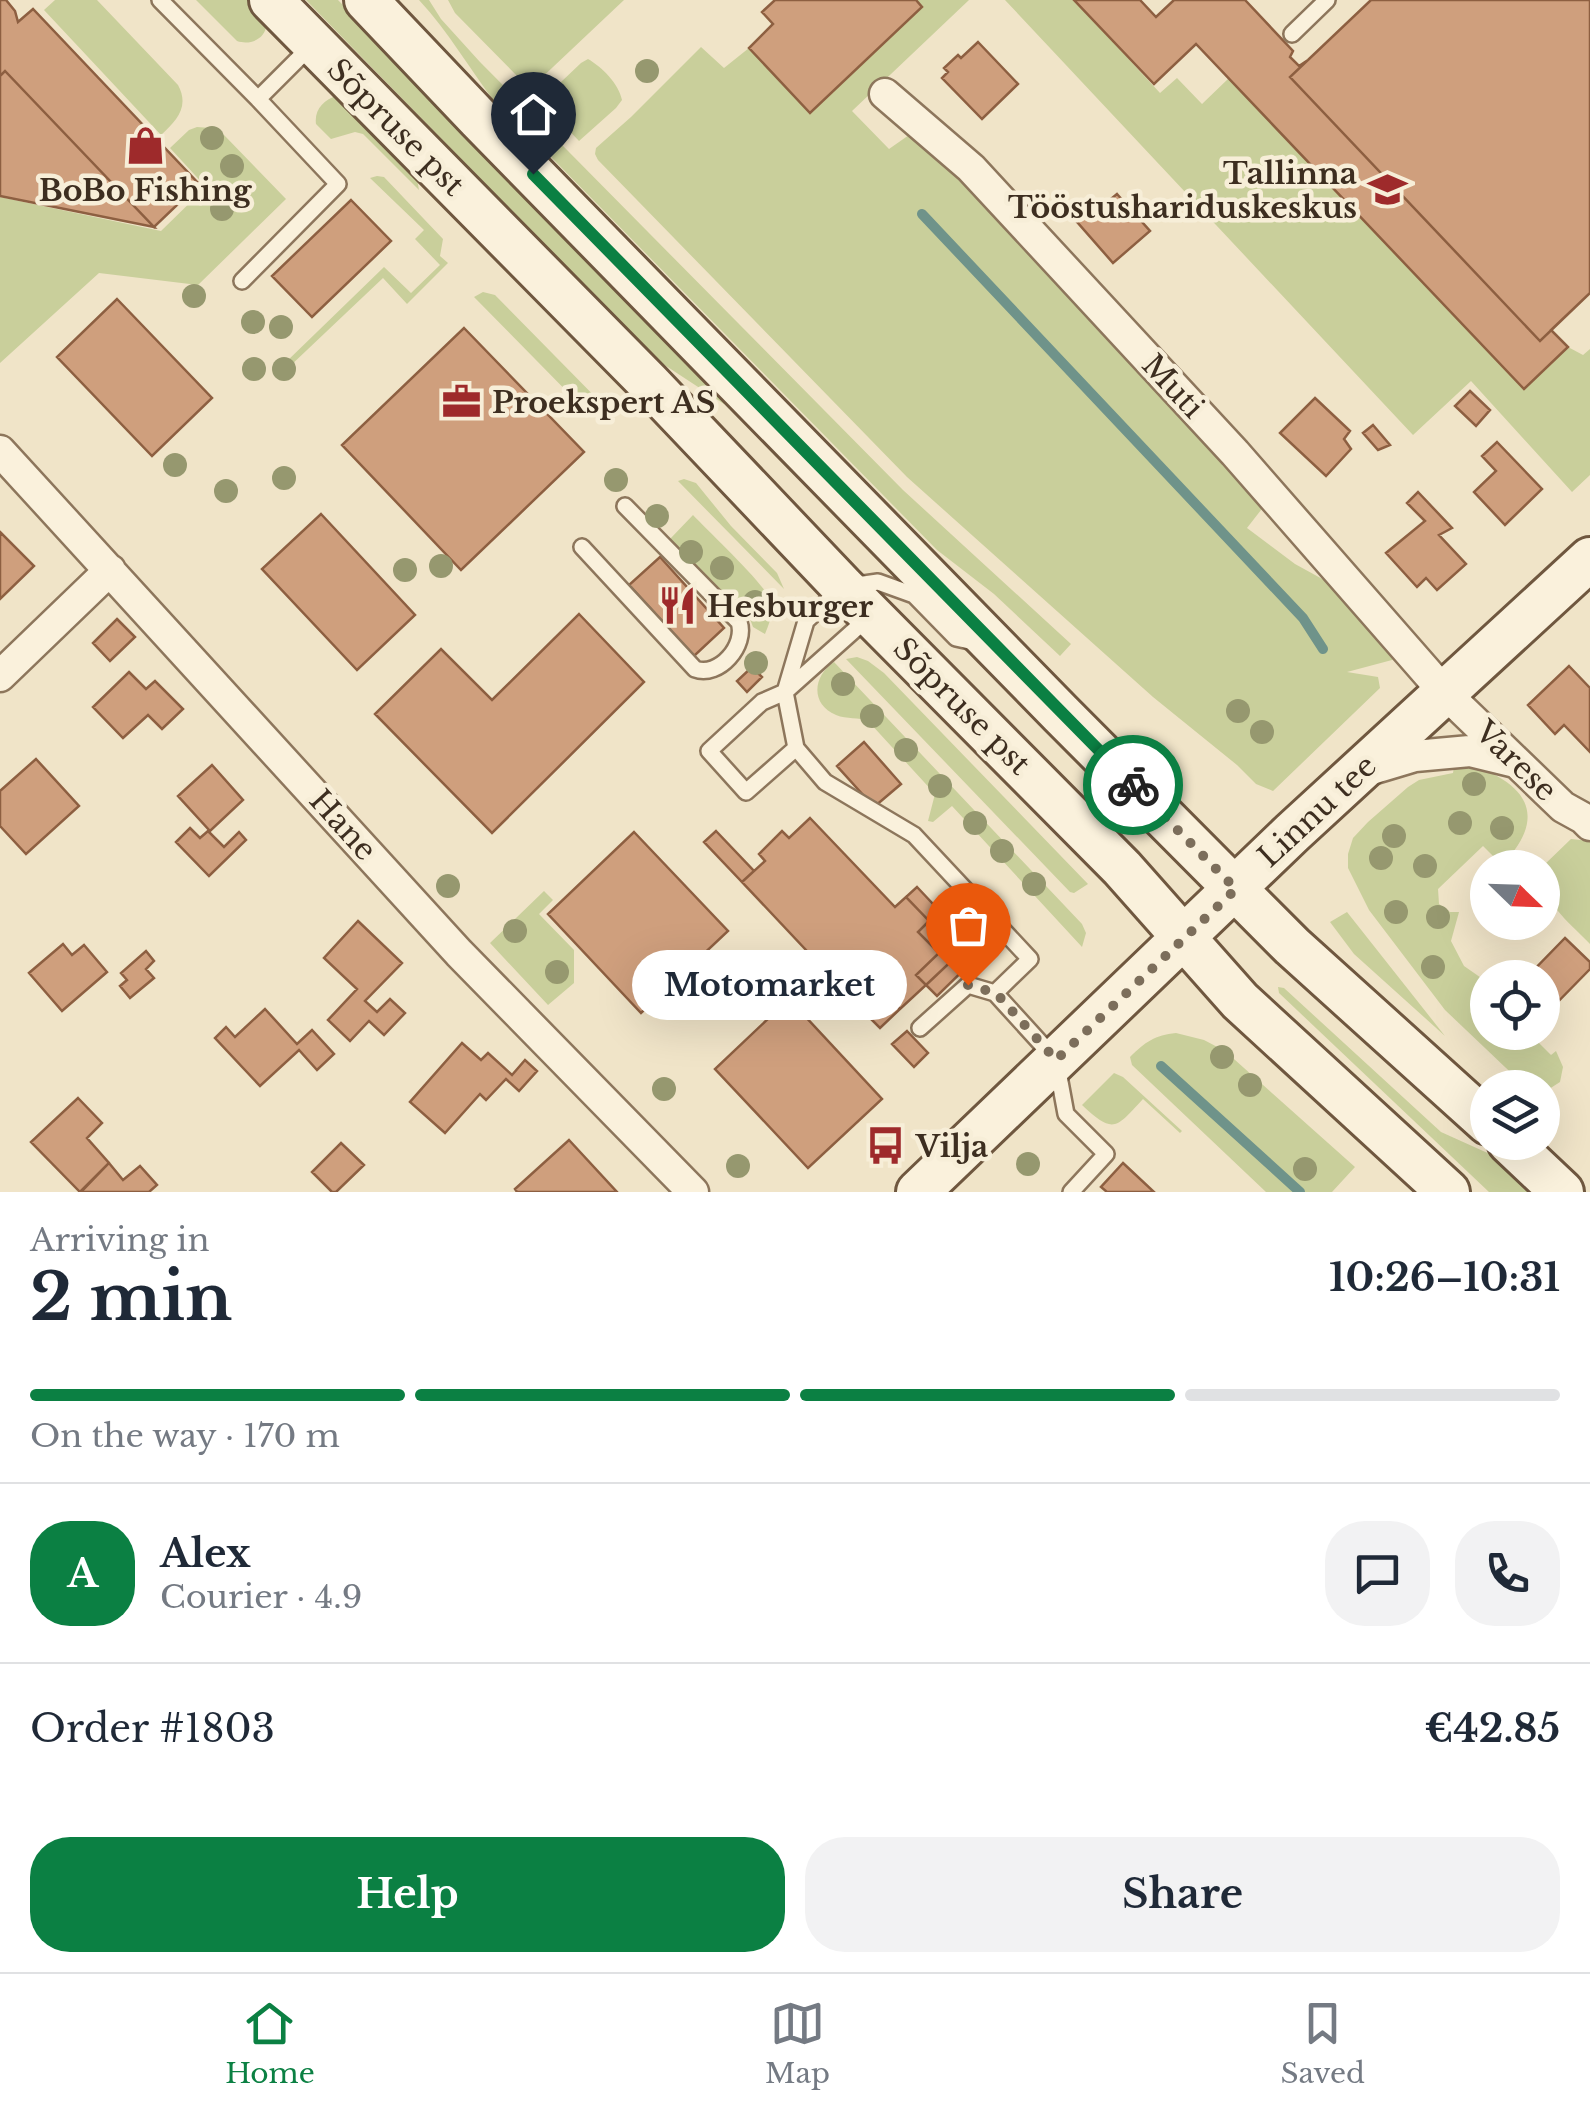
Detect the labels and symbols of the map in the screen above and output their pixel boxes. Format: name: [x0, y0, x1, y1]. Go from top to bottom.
street label: Sõpruse pst: [320, 51, 473, 204]
pin: [491, 72, 576, 175]
shop icon: BoBo Fishing: [124, 125, 166, 167]
place label: Tallinna Tööstushariduskeskus: [1008, 155, 1357, 226]
school or university icon: Tallinna Tööstushariduskeskus: [1366, 169, 1408, 211]
place label: BoBo Fishing: [39, 172, 252, 209]
street label: Muti: [1134, 346, 1212, 426]
office icon: Proekspert AS: [441, 381, 483, 423]
place label: Proekspert AS: [492, 384, 715, 421]
restaurant icon: Hesburger: [656, 585, 698, 627]
place label: Hesburger: [707, 588, 873, 625]
street label: Sõpruse pst: [886, 630, 1039, 783]
street label: Varese: [1467, 713, 1565, 809]
courier: [1083, 735, 1183, 835]
street label: Linnu tee: [1250, 747, 1384, 875]
street label: Hane: [302, 782, 384, 868]
north arrow: [1470, 850, 1560, 940]
pin: [926, 883, 1011, 986]
callout: Motomarket: [633, 950, 908, 1020]
bus stop icon: Vilja: [865, 1125, 907, 1167]
place label: Vilja: [915, 1128, 988, 1165]

